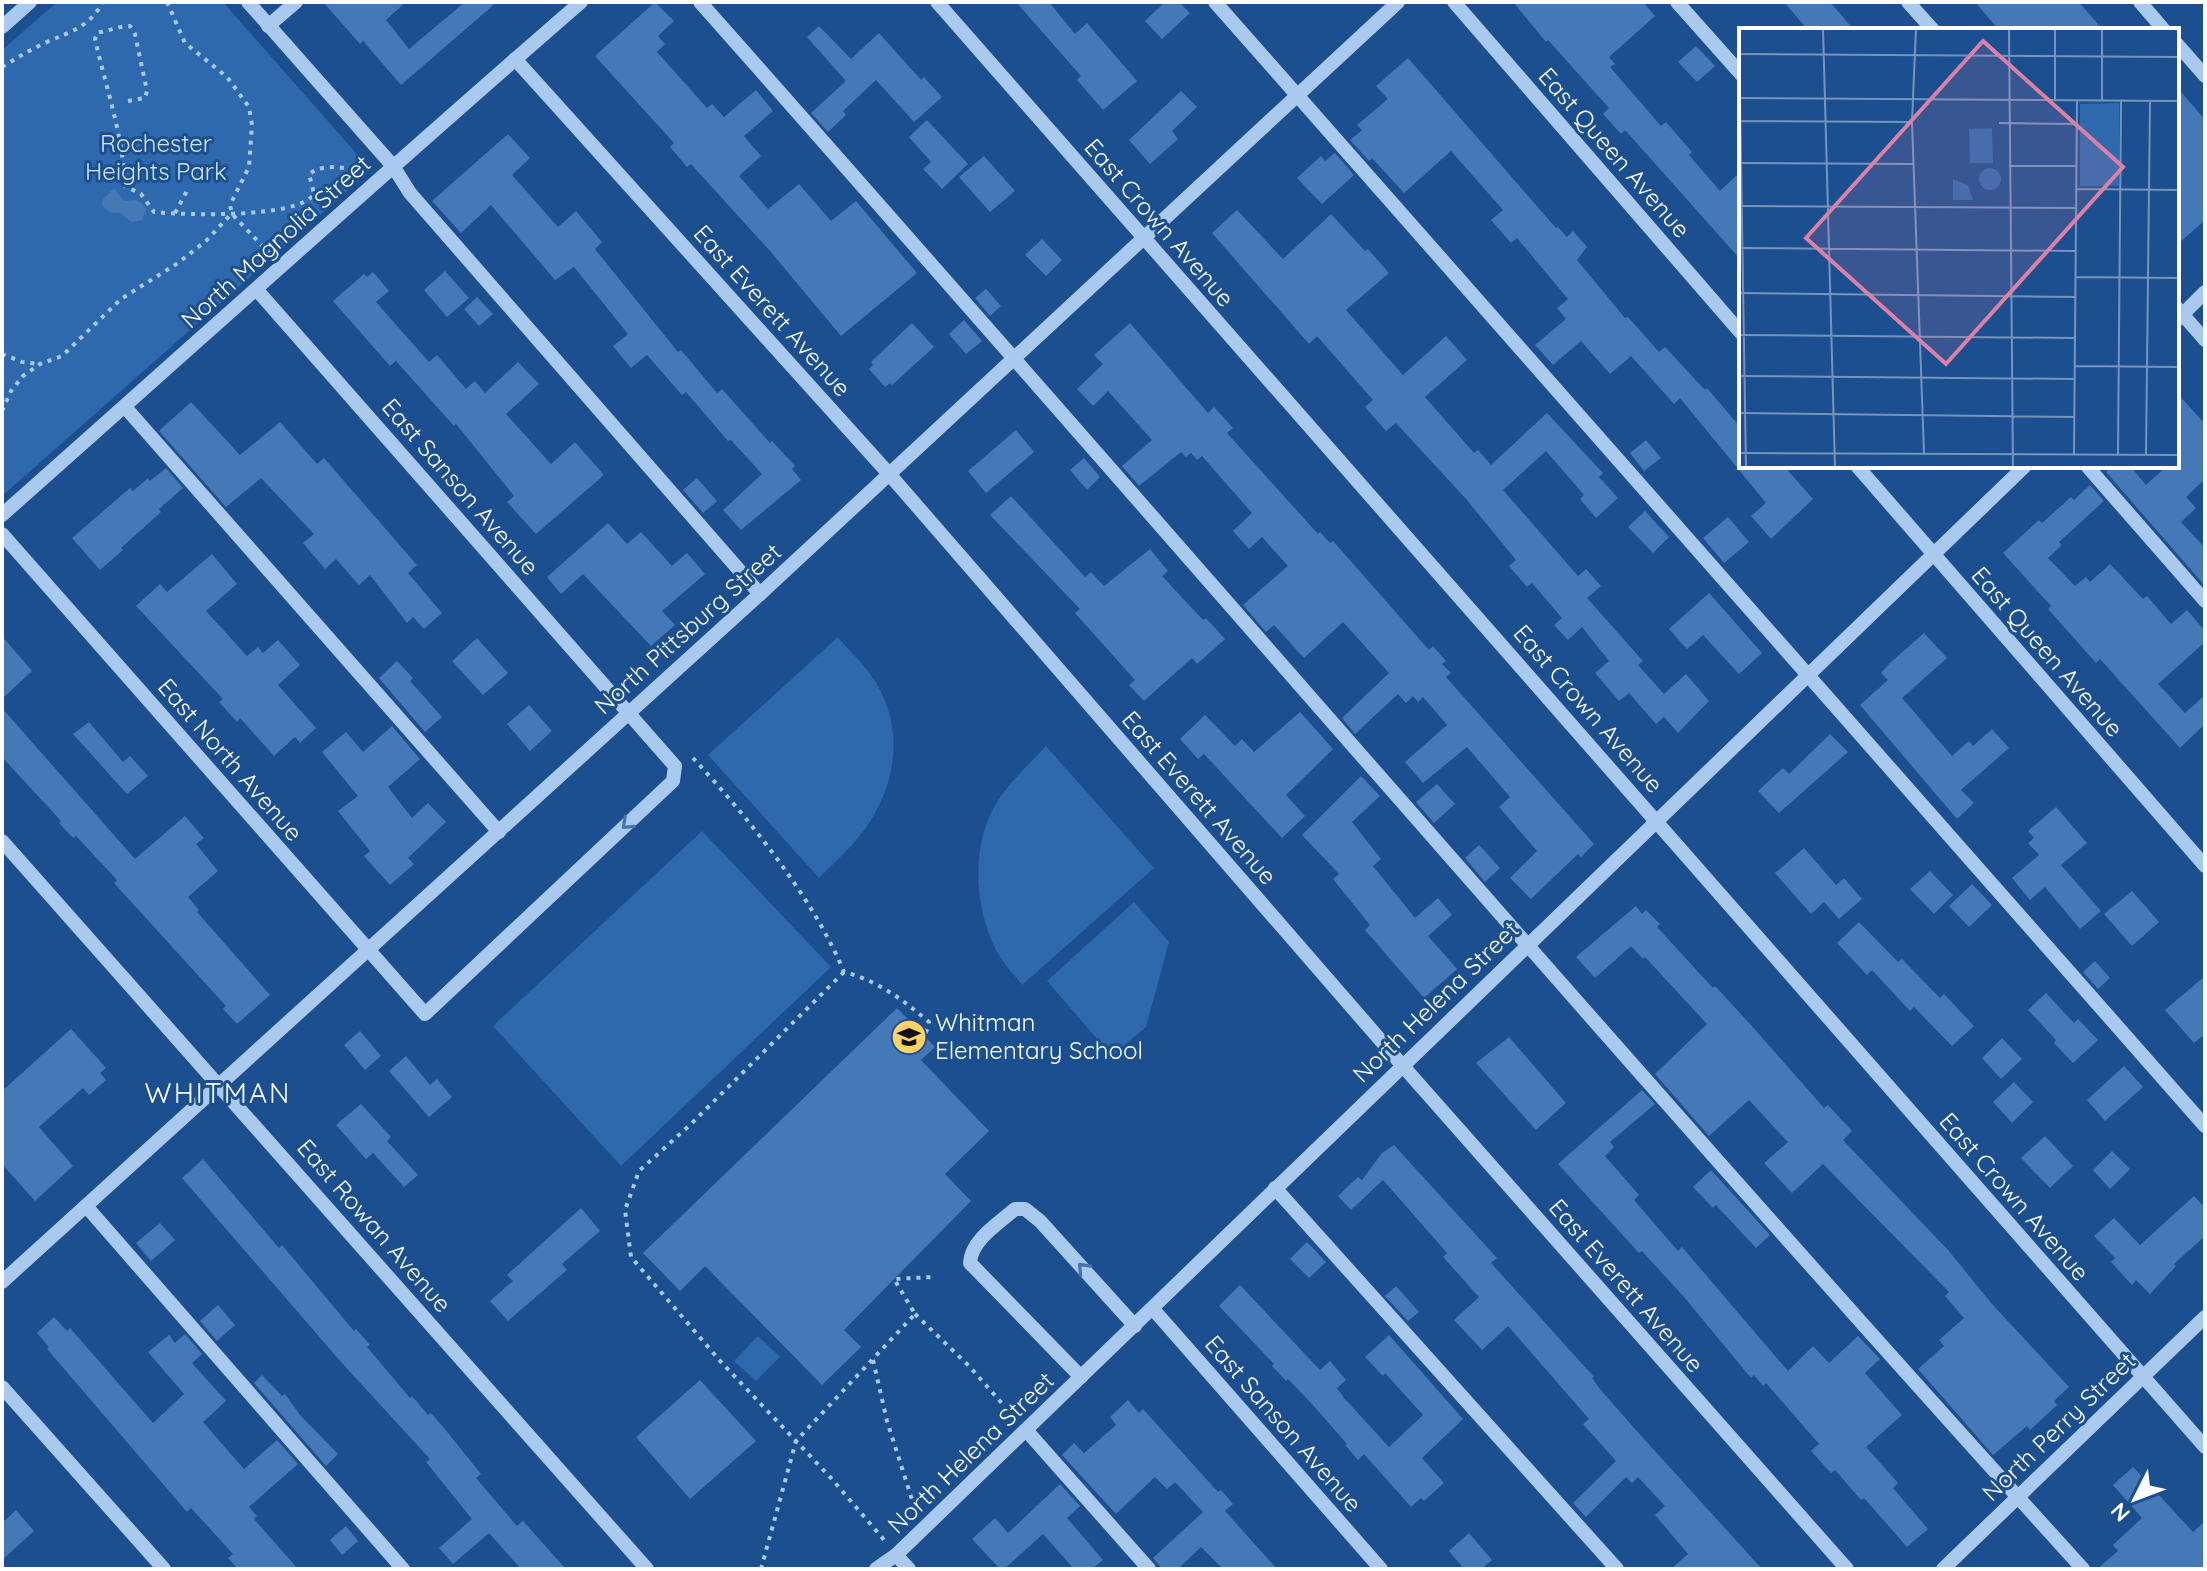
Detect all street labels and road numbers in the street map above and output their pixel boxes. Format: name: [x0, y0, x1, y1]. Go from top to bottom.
street label: East Queen Avenue: [1533, 61, 1697, 244]
street label: East Crown Avenue: [1078, 132, 1241, 313]
street label: North Magnolia Street: [174, 148, 376, 334]
street label: East Everett Avenue: [688, 218, 858, 402]
street label: East Sanson Avenue: [376, 392, 546, 581]
street label: North Pittsburg Street: [588, 536, 787, 720]
street label: East Queen Avenue: [1966, 560, 2130, 743]
street label: East Crown Avenue: [1507, 618, 1670, 799]
street label: East North Avenue: [152, 672, 310, 847]
street label: East Everett Avenue: [1116, 704, 1283, 890]
street label: North Helena Street: [1346, 914, 1525, 1088]
street label: East Crown Avenue: [1933, 1106, 2096, 1287]
street label: East Rowan Avenue: [291, 1133, 458, 1318]
street label: East Everett Avenue: [1543, 1192, 1710, 1378]
street label: East Sanson Avenue: [1199, 1329, 1369, 1518]
street label: North Perry Street: [1975, 1346, 2141, 1507]
street label: North Helena Street: [881, 1365, 1060, 1539]

